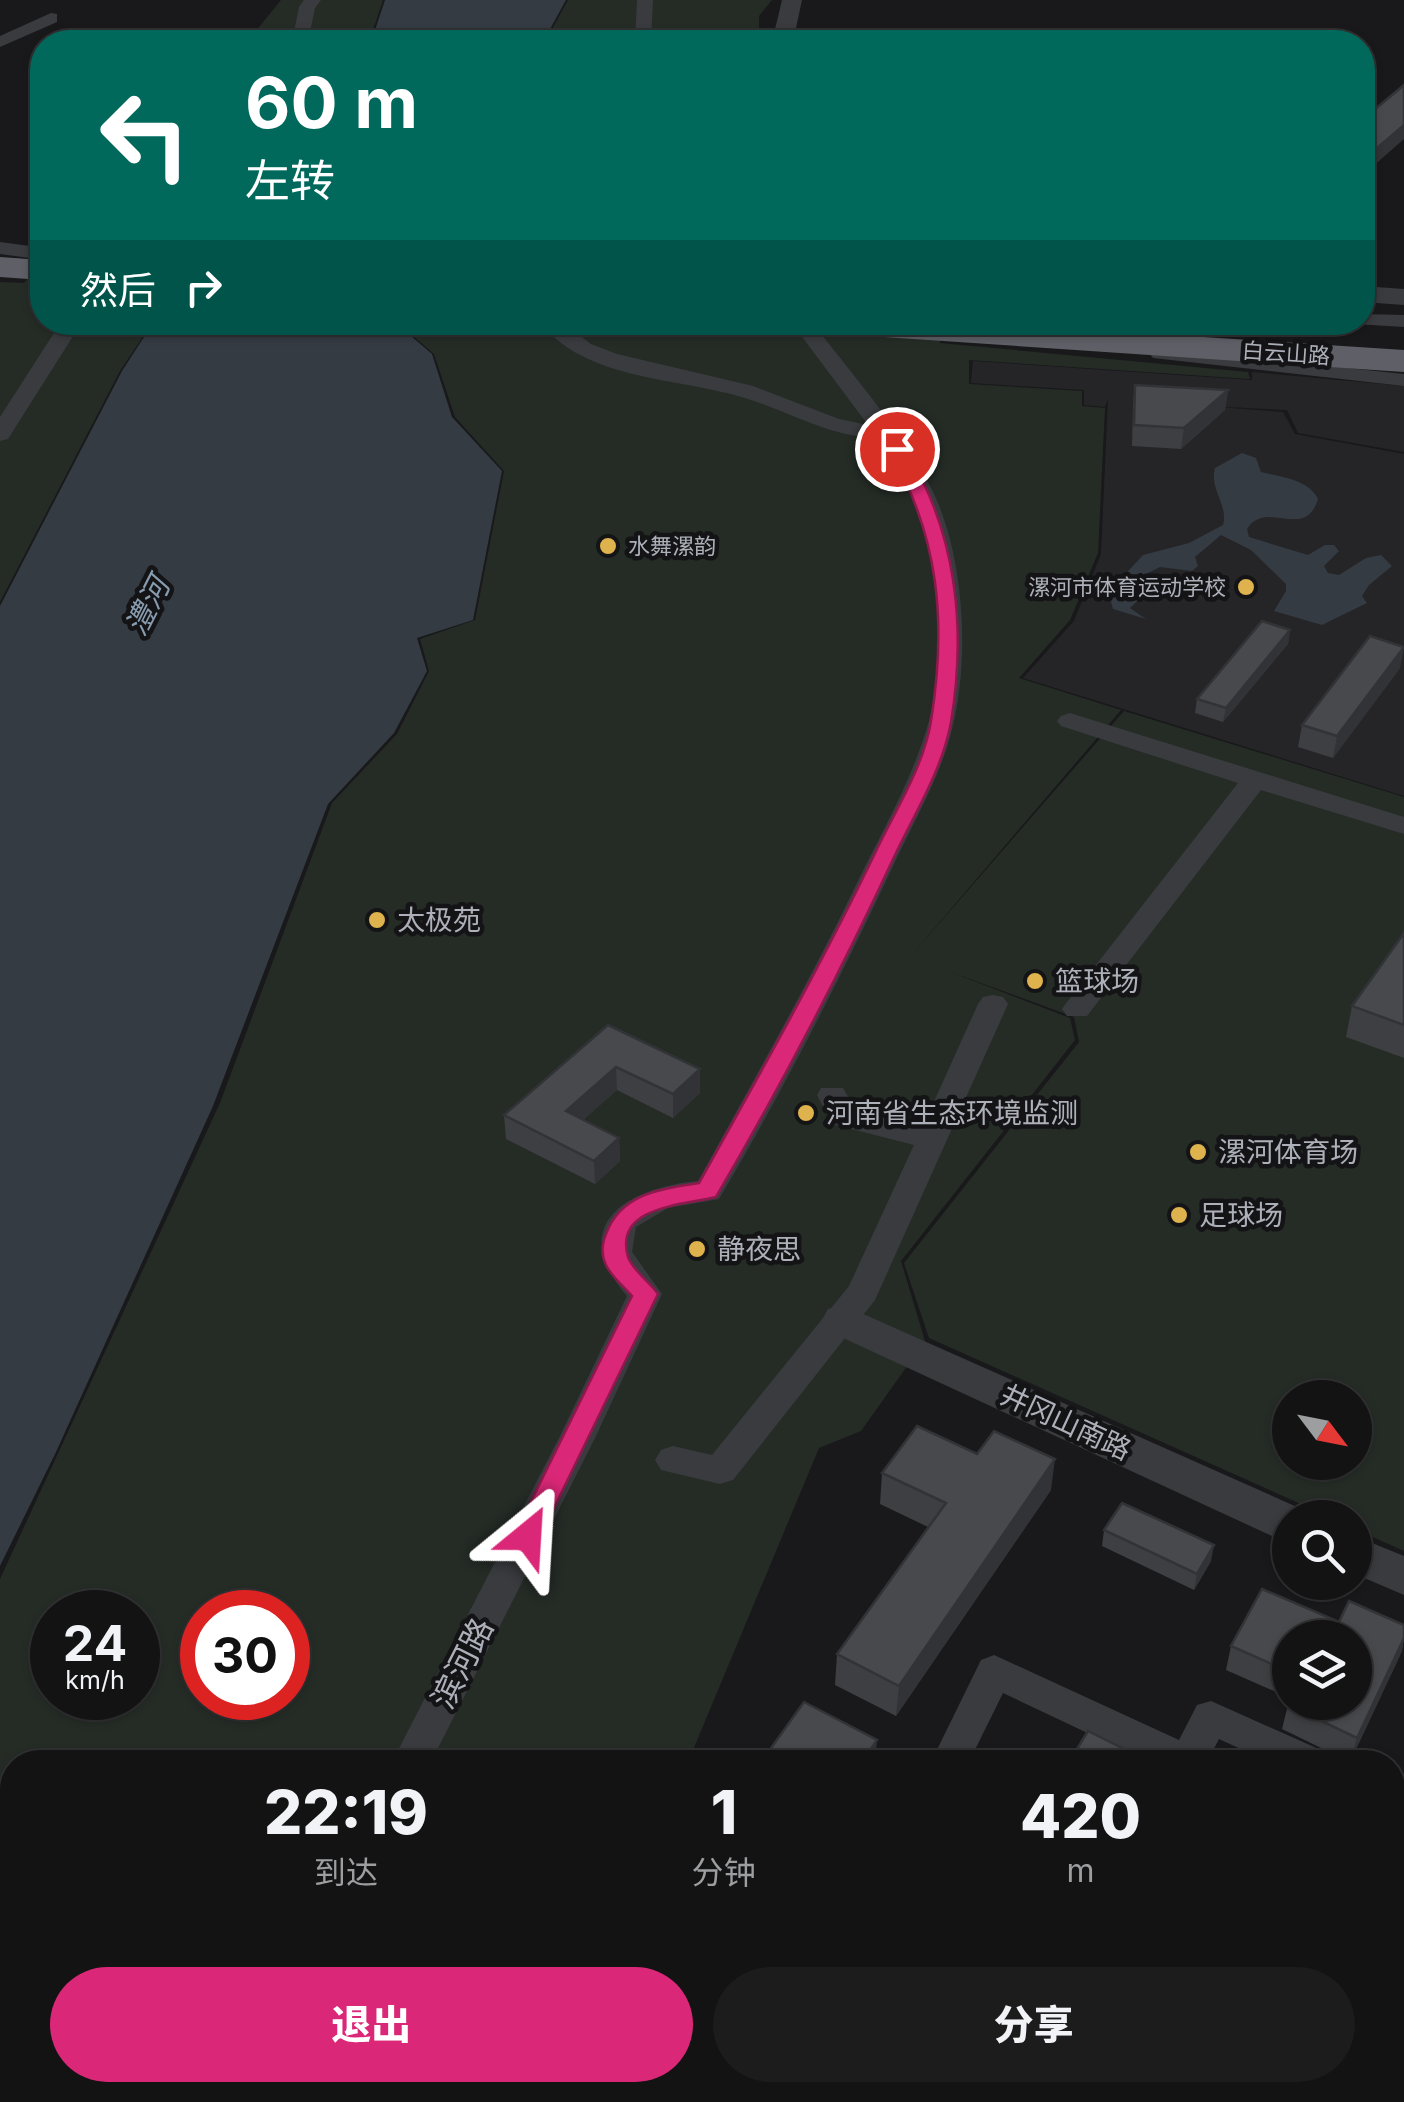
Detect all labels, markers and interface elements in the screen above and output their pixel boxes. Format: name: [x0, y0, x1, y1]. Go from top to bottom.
text: 60 m: [245, 60, 418, 145]
icon: left: [80, 70, 210, 200]
text: 左转: [245, 153, 335, 208]
icon: right: [176, 260, 231, 315]
text: 然后: [80, 267, 156, 313]
street label: 白云山路: [1241, 337, 1331, 369]
pin: [855, 407, 940, 492]
icon: arrive: [870, 422, 925, 477]
place label: 水舞漯韵: [628, 533, 716, 559]
marker: 水舞漯韵: [597, 535, 619, 557]
water label: 澧河: [117, 567, 179, 641]
place label: 漯河市体育运动学校: [1028, 574, 1226, 600]
marker: 漯河市体育运动学校: [1235, 576, 1257, 598]
place label: 太极苑: [397, 903, 481, 937]
marker: 太极苑: [366, 909, 388, 931]
place label: 篮球场: [1055, 964, 1139, 998]
marker: 篮球场: [1024, 970, 1046, 992]
place label: 河南省生态环境监测: [826, 1096, 1078, 1130]
marker: 河南省生态环境监测: [795, 1102, 817, 1124]
place label: 漯河体育场: [1218, 1135, 1358, 1169]
marker: 漯河体育场: [1187, 1141, 1209, 1163]
place label: 足球场: [1199, 1198, 1283, 1232]
marker: 足球场: [1168, 1204, 1190, 1226]
place label: 静夜思: [717, 1232, 801, 1266]
marker: 静夜思: [686, 1238, 708, 1260]
street label: 井冈山南路: [995, 1377, 1137, 1467]
north arrow: [1272, 1380, 1372, 1480]
map controls: [1272, 1380, 1372, 1720]
position arrow: [476, 1484, 580, 1588]
button: search: [1272, 1500, 1372, 1600]
speed limit sign: 30: [180, 1590, 310, 1720]
street label: 滨河路: [423, 1611, 501, 1715]
text: 24: [63, 1613, 127, 1673]
button: layers: [1272, 1620, 1372, 1720]
text: km/h: [65, 1665, 125, 1695]
text: 22:19: [264, 1776, 428, 1848]
text: 1: [711, 1776, 737, 1848]
text: 420: [1020, 1780, 1141, 1852]
text: m: [1066, 1851, 1094, 1890]
text: 到达: [314, 1853, 378, 1892]
text: 分钟: [692, 1853, 756, 1892]
button: 退出: [50, 1967, 693, 2082]
button: 分享: [713, 1967, 1355, 2082]

